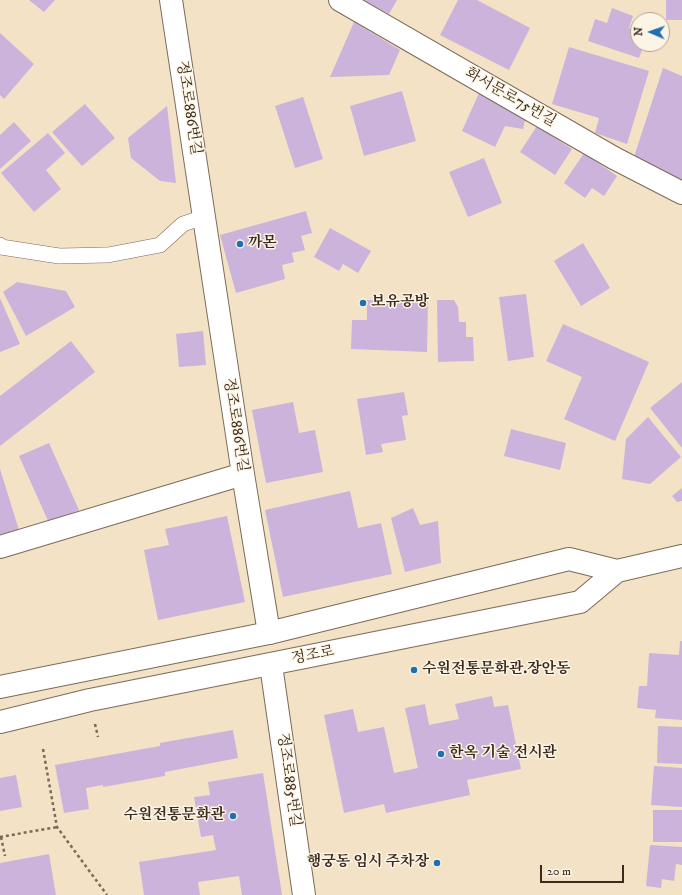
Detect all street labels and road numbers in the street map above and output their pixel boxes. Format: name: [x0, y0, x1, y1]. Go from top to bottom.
street label: 정조로886번길: [172, 60, 204, 156]
street label: 화서문로75번길: [461, 65, 559, 131]
street label: 정조로886번길: [219, 377, 251, 473]
street label: 정조로: [290, 643, 336, 669]
street label: 정조로885번길: [272, 732, 304, 828]

